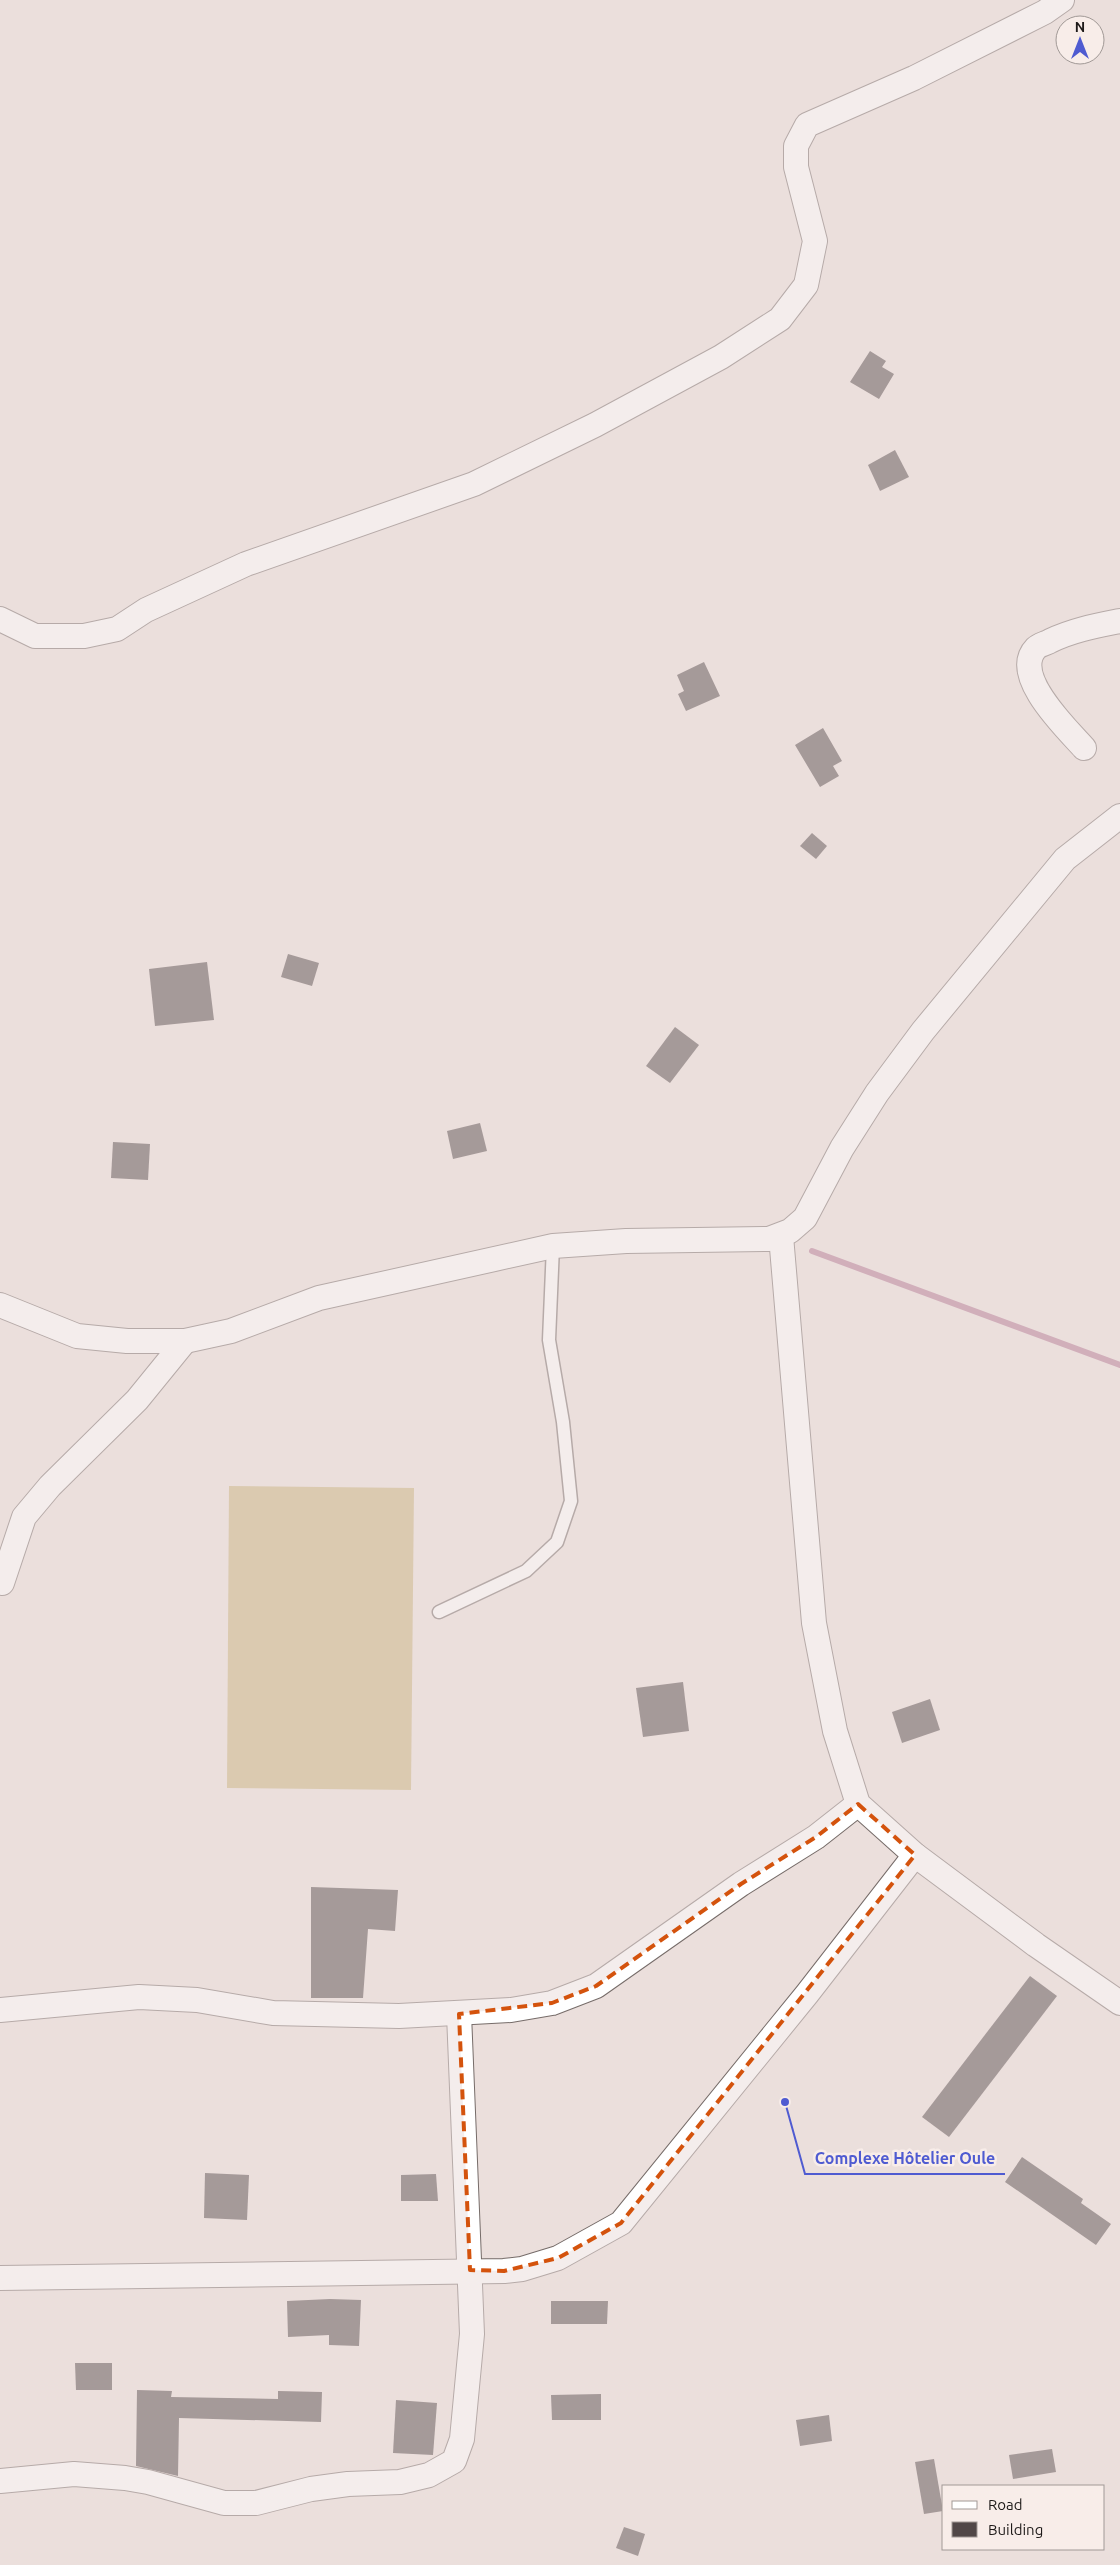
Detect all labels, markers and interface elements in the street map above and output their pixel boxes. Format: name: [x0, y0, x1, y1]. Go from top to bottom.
north arrow: [1055, 15, 1105, 65]
text: N: [1075, 19, 1085, 35]
callout: Complexe Hôtelier Oule: [805, 2143, 1005, 2174]
text: Complexe Hôtelier Oule: [815, 2149, 995, 2167]
legend: [942, 2485, 1105, 2550]
text: Road: [988, 2496, 1023, 2513]
text: Building: [988, 2521, 1043, 2538]

